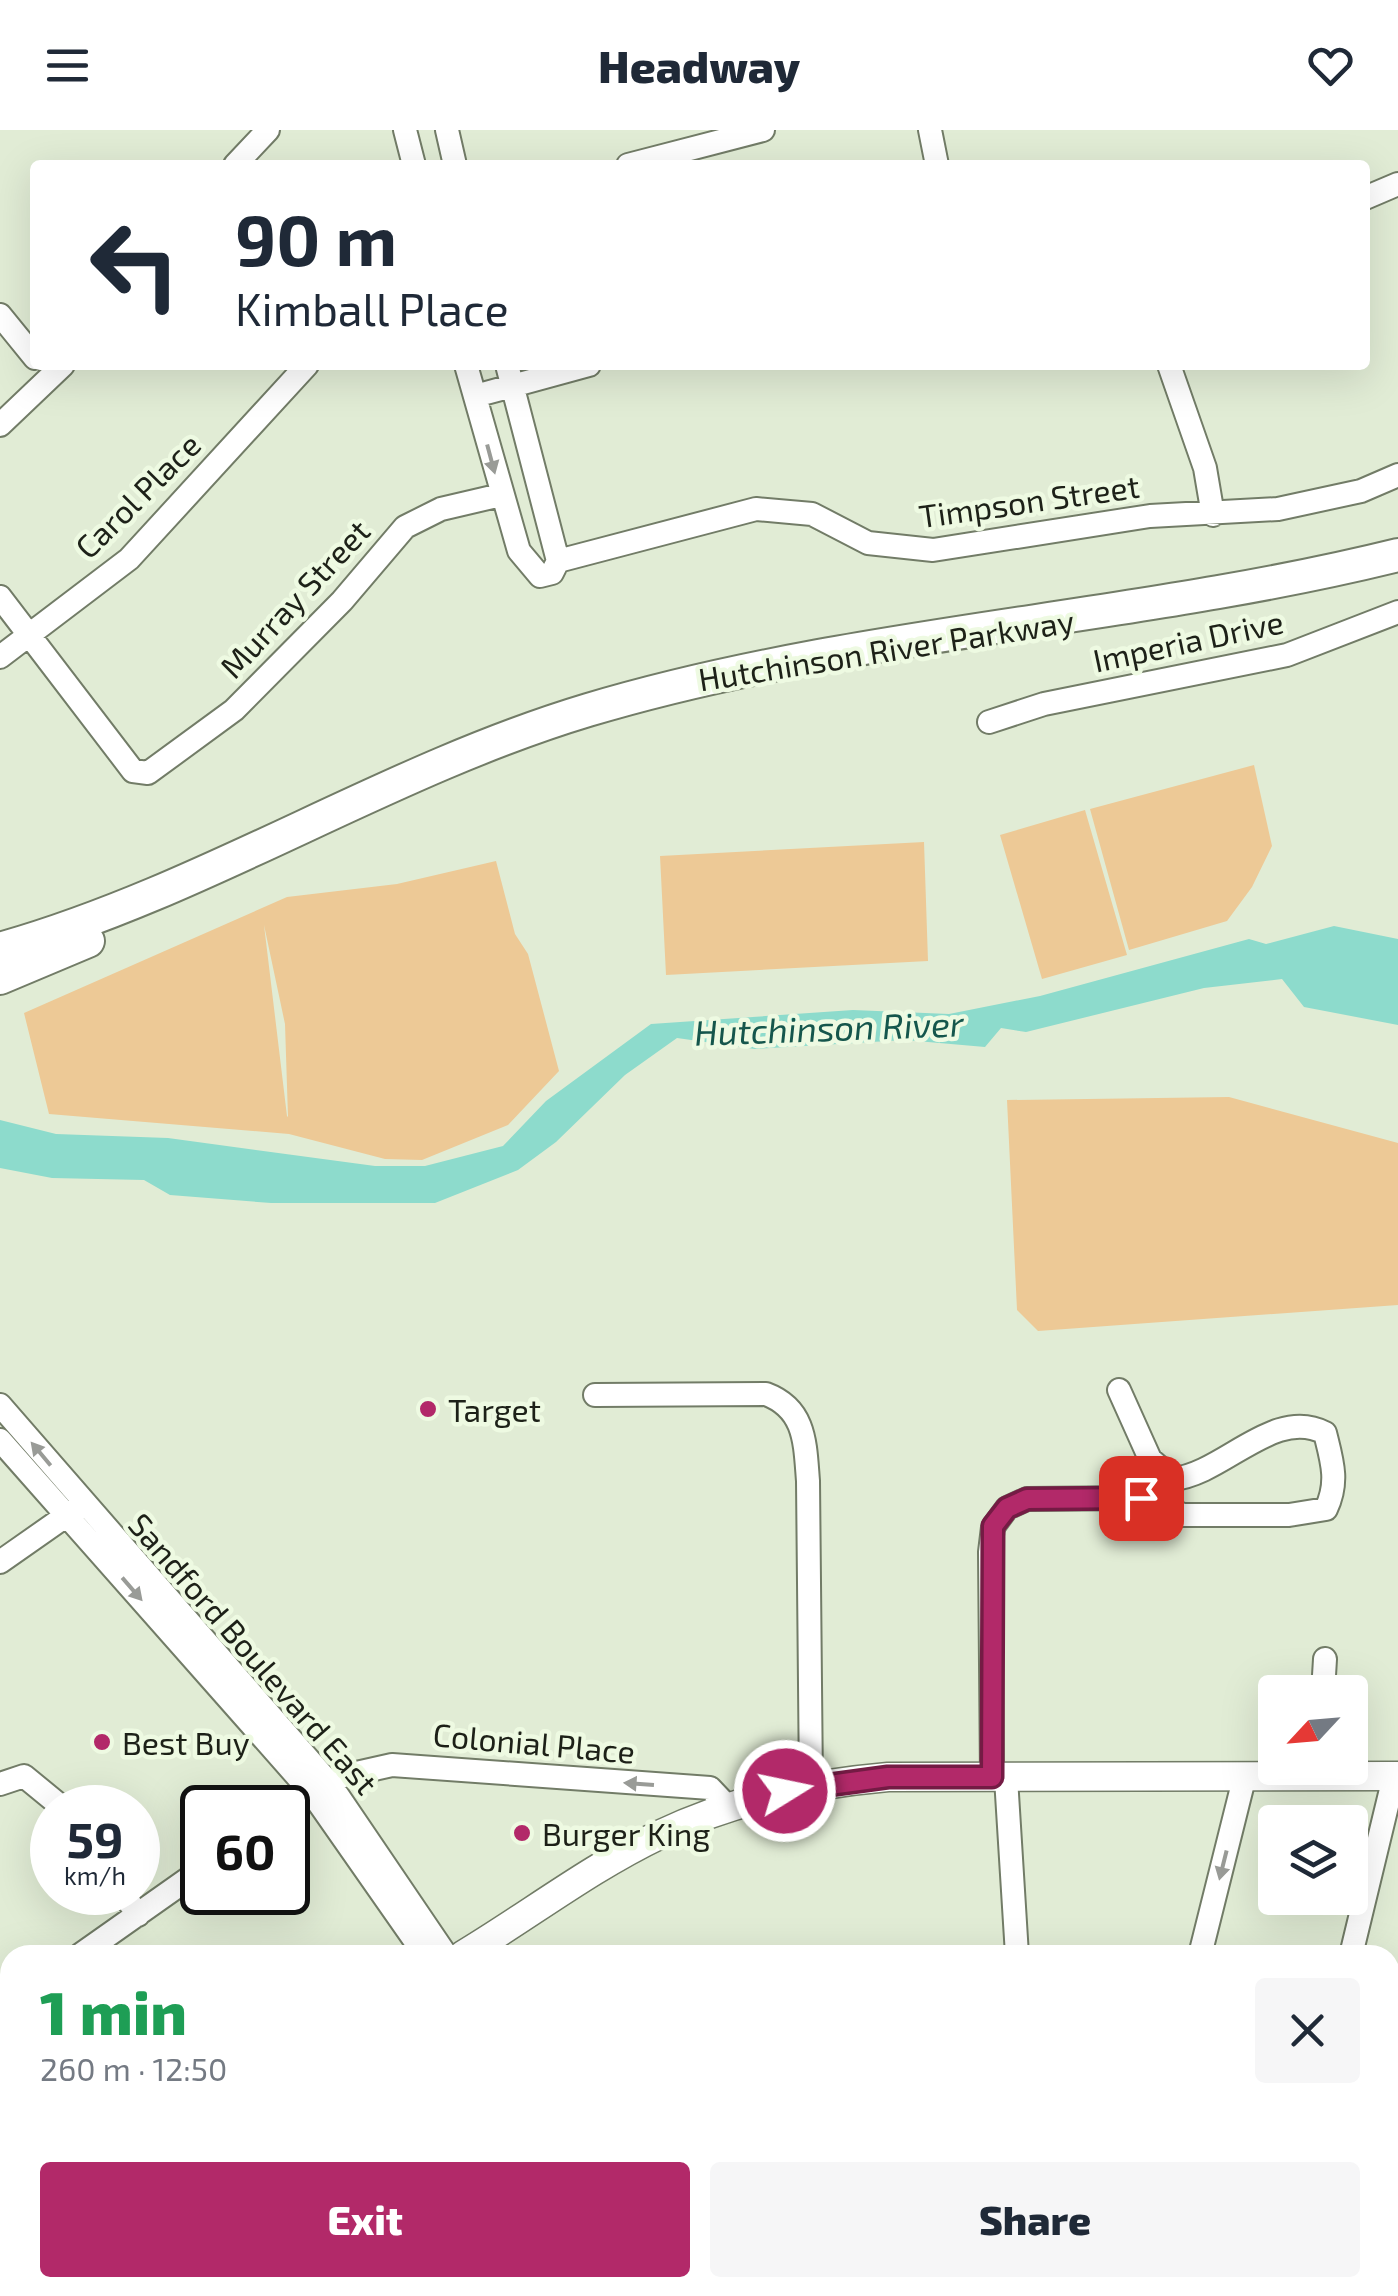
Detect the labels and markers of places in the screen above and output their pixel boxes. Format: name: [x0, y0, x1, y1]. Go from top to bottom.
place label: Target: [448, 1390, 541, 1428]
marker: Target: [417, 1398, 439, 1420]
pin: [1099, 1456, 1184, 1541]
place label: Best Buy: [122, 1723, 250, 1761]
marker: Best Buy: [91, 1731, 113, 1753]
place label: Burger King: [542, 1814, 710, 1852]
marker: Burger King: [511, 1822, 533, 1844]

